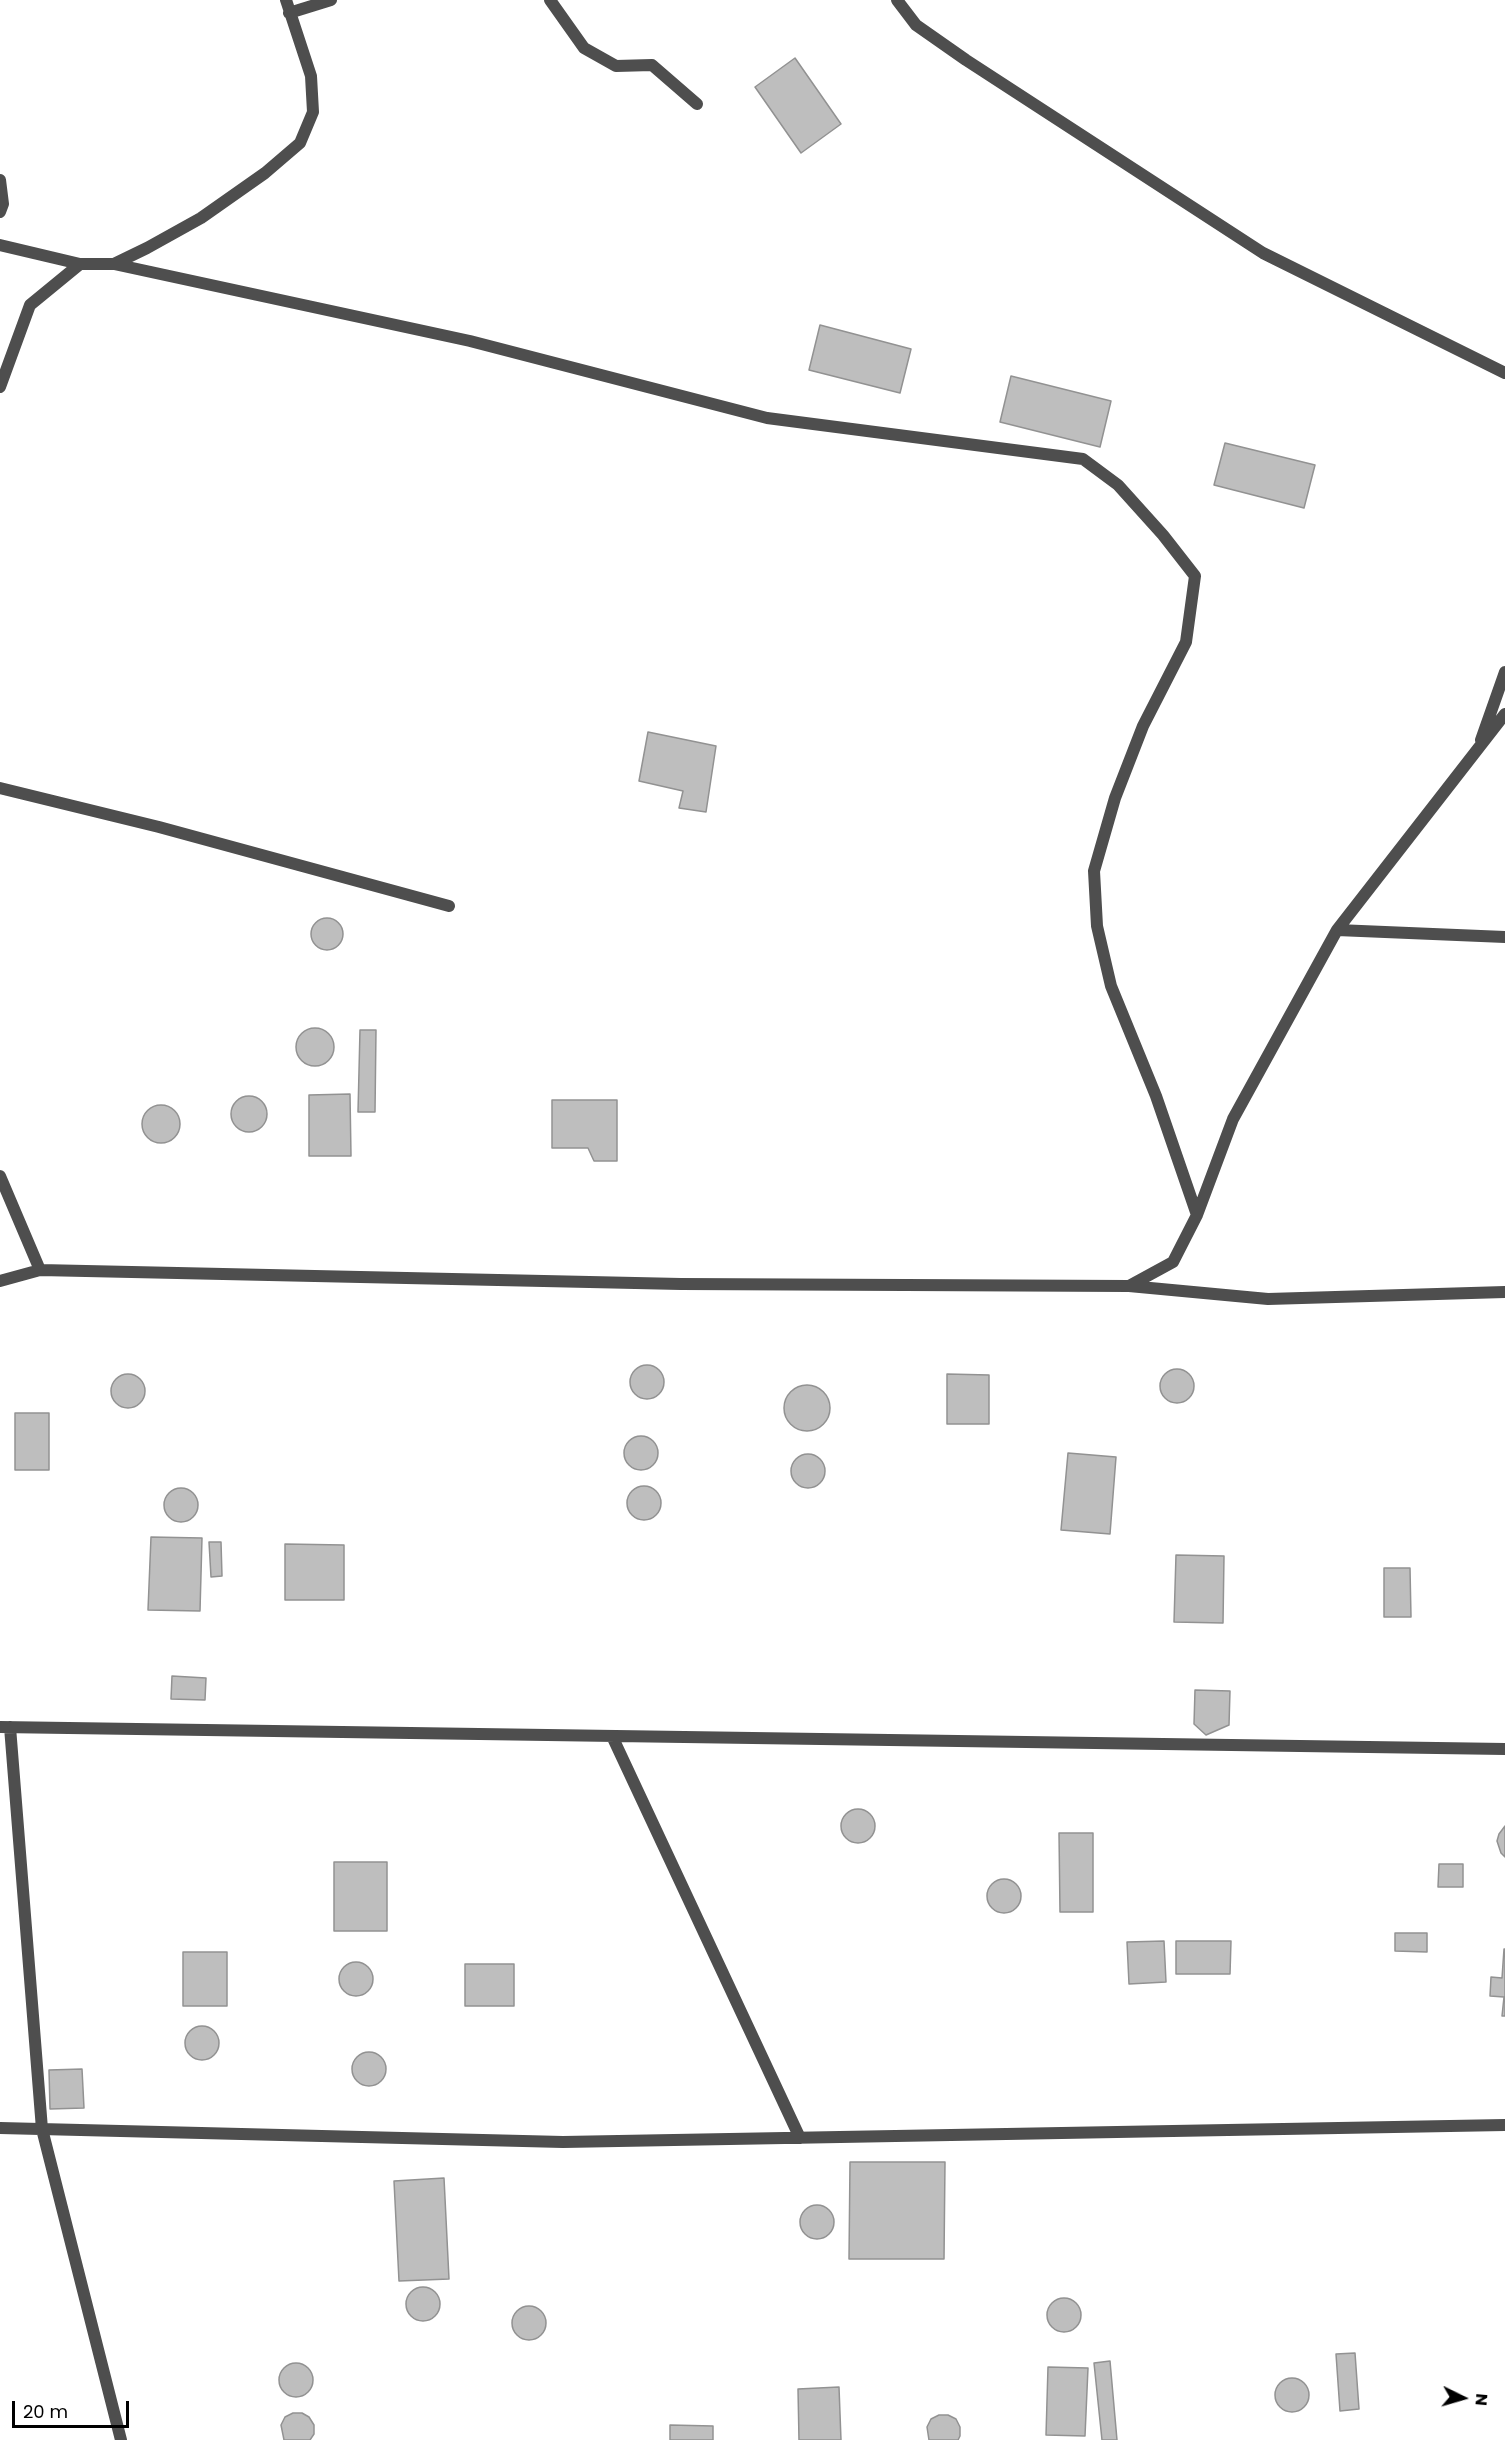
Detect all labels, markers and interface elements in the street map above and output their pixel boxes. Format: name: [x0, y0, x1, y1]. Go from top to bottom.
north arrow: [1433, 2368, 1493, 2428]
scale bar: [15, 2389, 132, 2427]
text: N: [1469, 2393, 1493, 2407]
text: 20 m: [23, 2399, 68, 2424]

